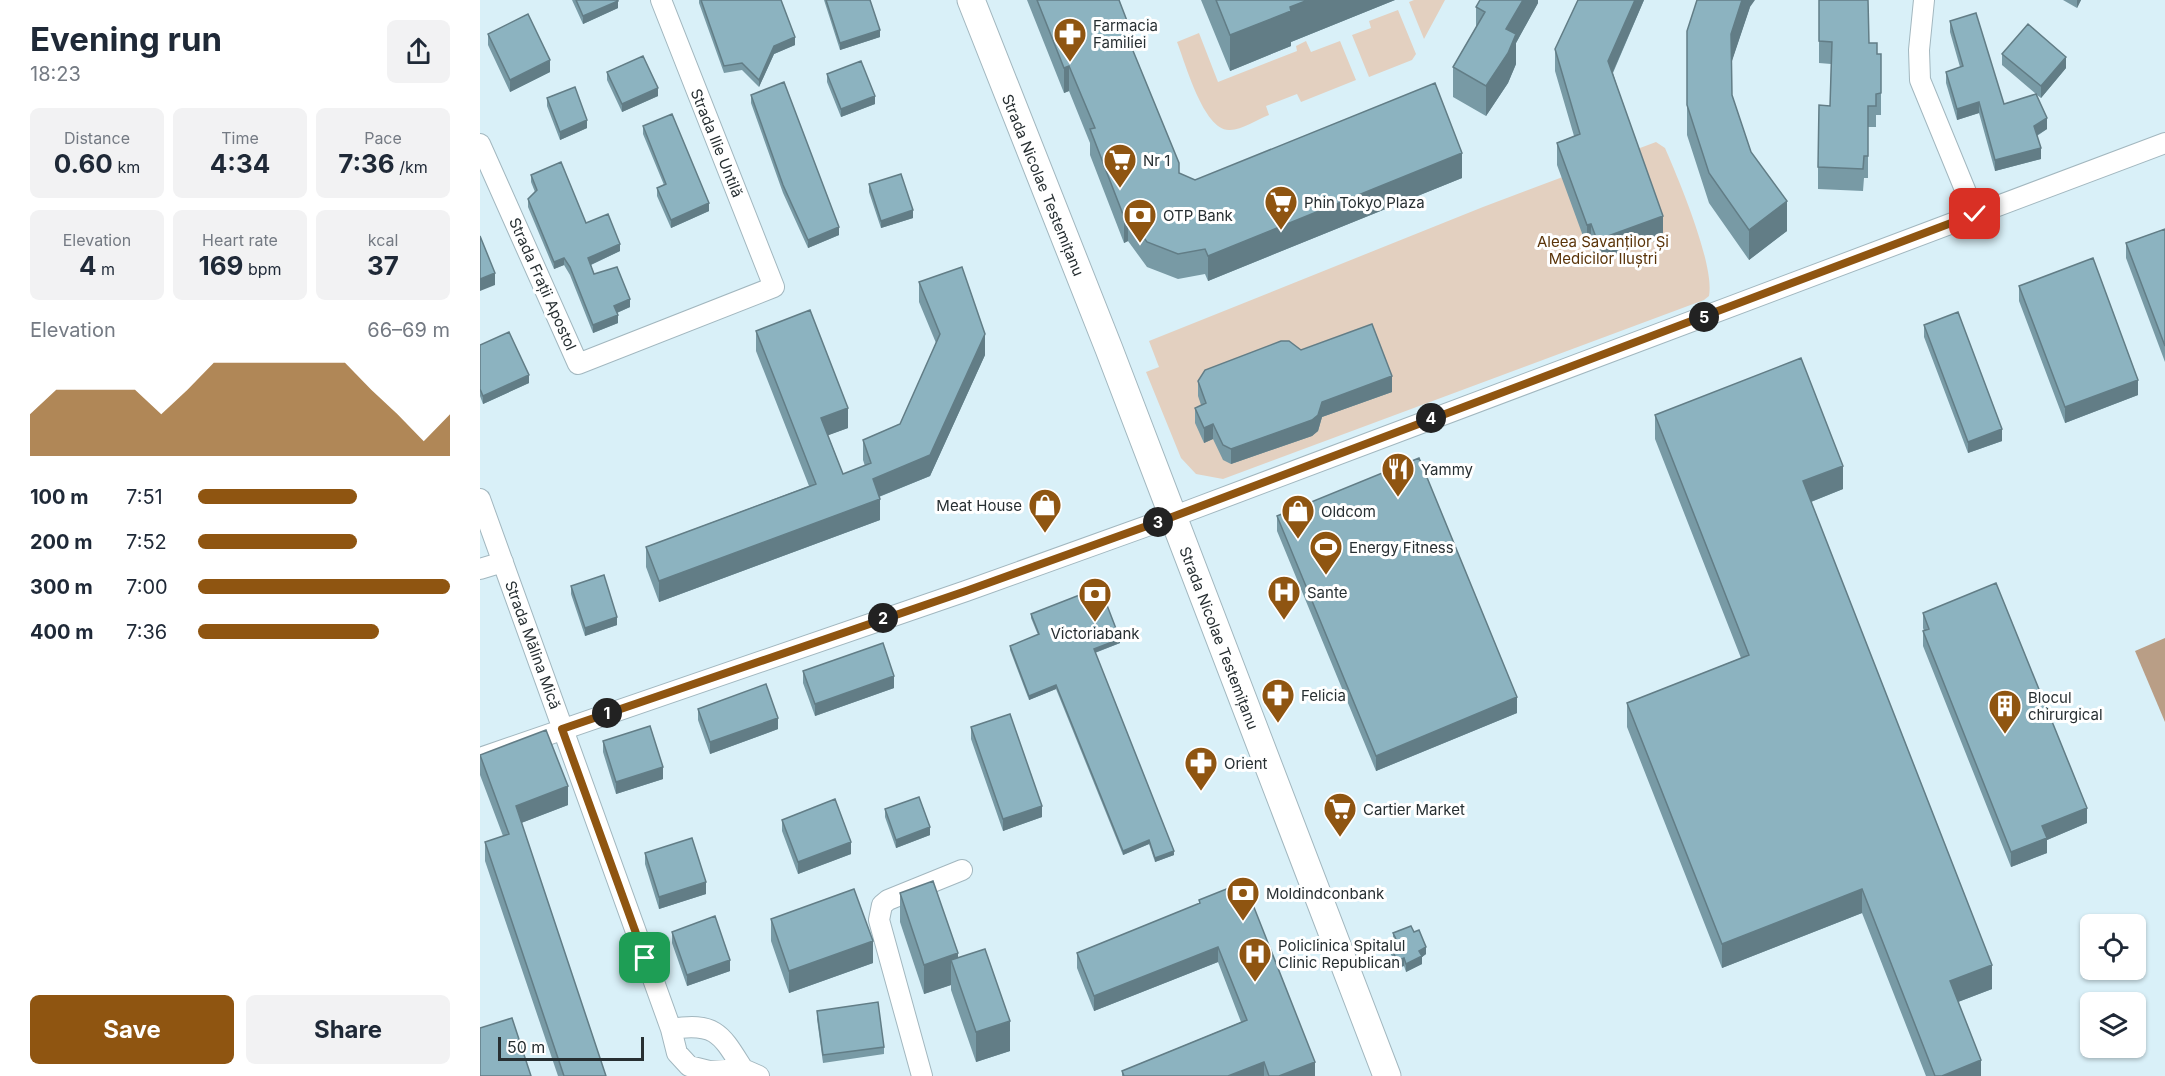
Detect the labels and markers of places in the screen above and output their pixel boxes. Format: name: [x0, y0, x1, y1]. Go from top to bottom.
pharmacy icon: Farmacia Familiei: [1052, 16, 1088, 63]
place label: Farmacia Familiei: [1093, 16, 1158, 52]
supermarket icon: Nr 1: [1102, 142, 1138, 189]
place label: Nr 1: [1143, 151, 1170, 170]
supermarket icon: Phin Tokyo Plaza: [1263, 184, 1299, 231]
pin: [1949, 188, 2000, 239]
place label: Phin Tokyo Plaza: [1304, 193, 1425, 212]
bank icon: OTP Bank: [1122, 197, 1158, 244]
place label: OTP Bank: [1163, 206, 1234, 225]
pin: 5: [1689, 302, 1719, 332]
pin: 4: [1416, 403, 1446, 433]
restaurant icon: Yammy: [1380, 451, 1416, 498]
place label: Yammy: [1421, 460, 1474, 479]
shop icon: Meat House: [1027, 487, 1063, 534]
shop icon: Oldcom: [1280, 493, 1316, 540]
place label: Meat House: [936, 496, 1022, 515]
place label: Oldcom: [1321, 502, 1376, 521]
pin: 3: [1143, 507, 1173, 537]
sports icon: Energy Fitness: [1308, 529, 1344, 576]
place label: Energy Fitness: [1349, 538, 1454, 557]
hospital icon: Sante: [1266, 574, 1302, 621]
bank icon: Victoriabank: [1077, 576, 1113, 623]
place label: Sante: [1307, 583, 1347, 602]
pin: 2: [868, 603, 898, 633]
place label: Victoriabank: [1050, 624, 1140, 643]
pharmacy icon: Felicia: [1260, 677, 1296, 724]
place label: Felicia: [1301, 686, 1346, 705]
building icon: Blocul chirurgical: [1987, 688, 2023, 735]
place label: Blocul chirurgical: [2028, 688, 2103, 724]
pin: 1: [592, 698, 622, 728]
pharmacy icon: Orient: [1183, 745, 1219, 792]
place label: Orient: [1224, 754, 1268, 773]
supermarket icon: Cartier Market: [1322, 791, 1358, 838]
place label: Cartier Market: [1363, 800, 1465, 819]
bank icon: Moldindconbank: [1225, 875, 1261, 922]
place label: Moldindconbank: [1266, 884, 1385, 903]
pin: [619, 932, 670, 983]
hospital icon: Policlinica Spitalul Clinic Republican: [1237, 936, 1273, 983]
place label: Policlinica Spitalul Clinic Republican: [1278, 936, 1405, 972]

